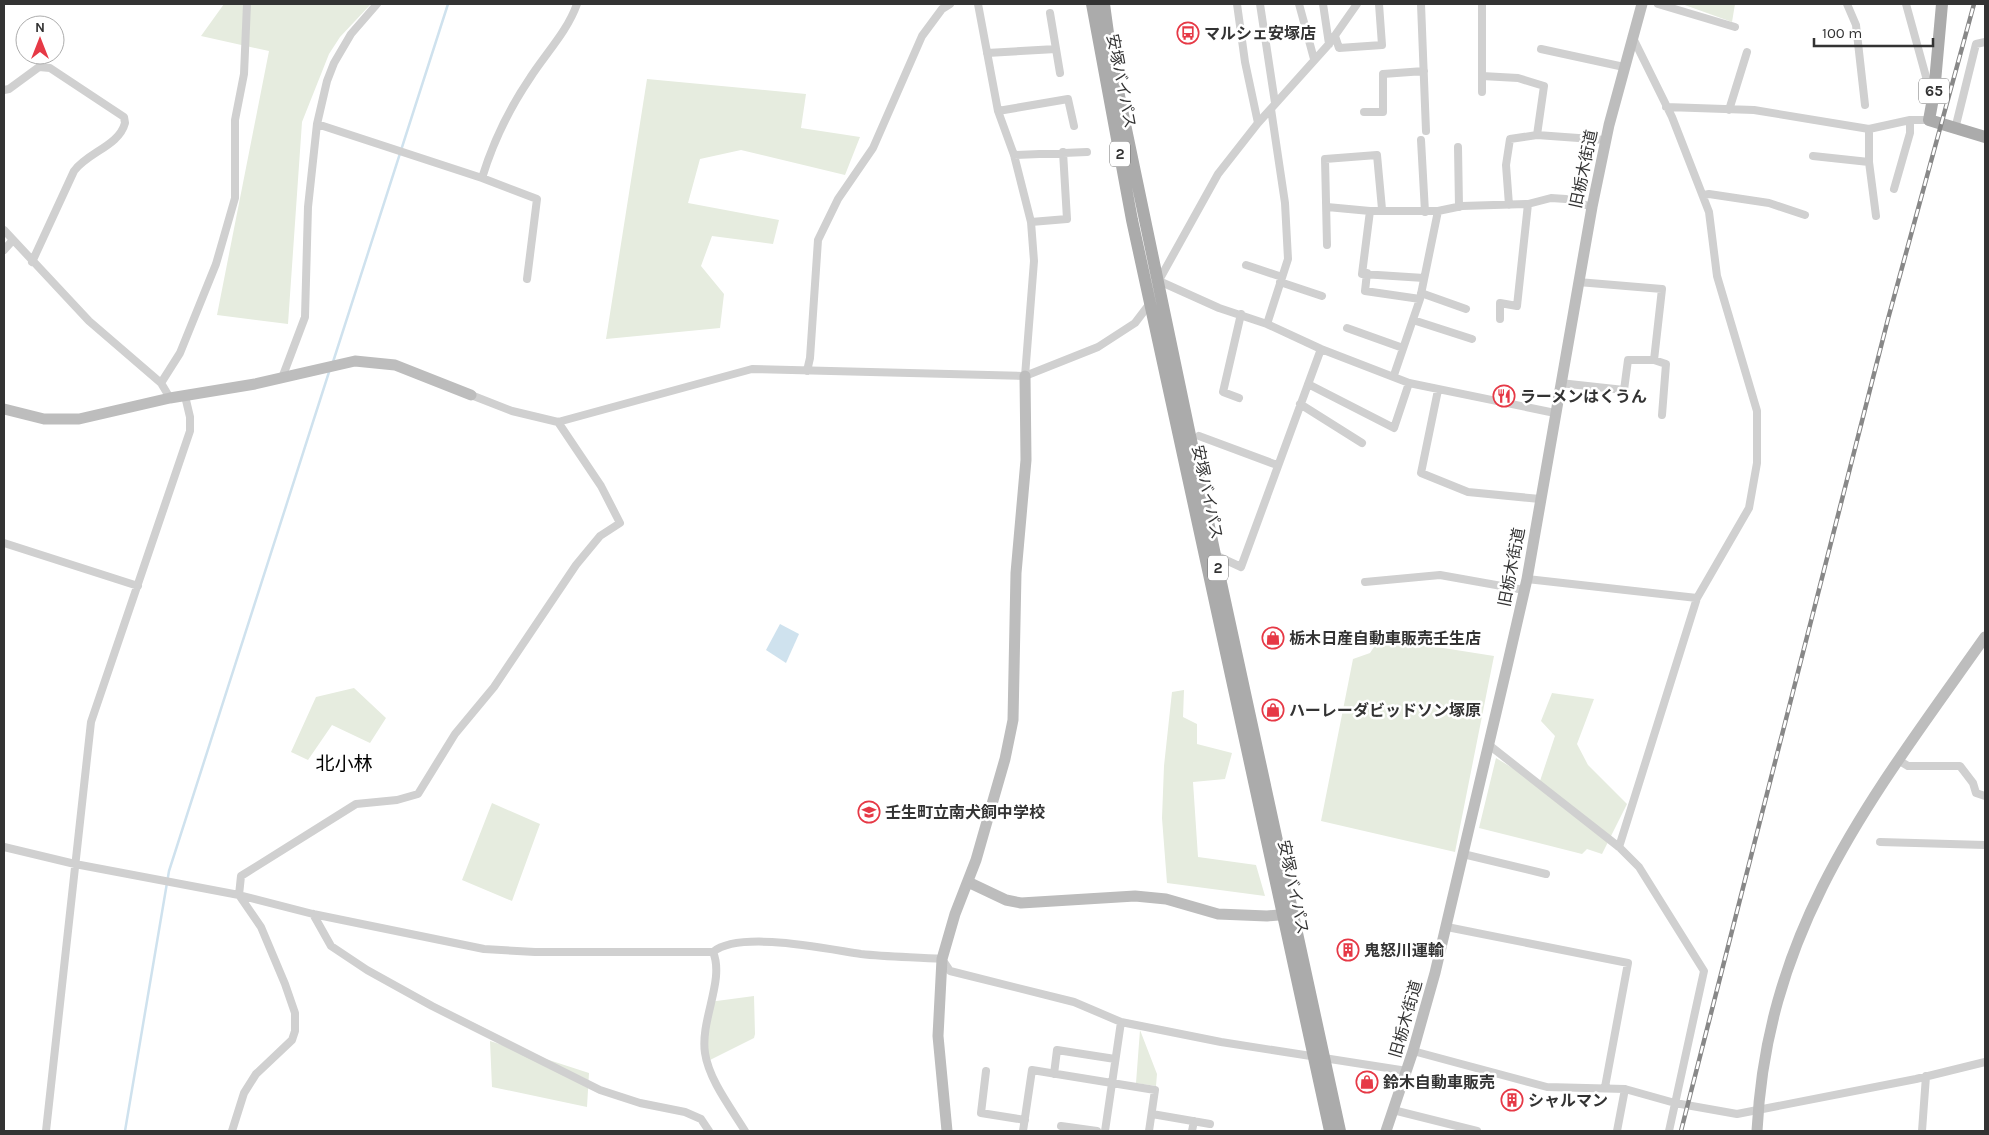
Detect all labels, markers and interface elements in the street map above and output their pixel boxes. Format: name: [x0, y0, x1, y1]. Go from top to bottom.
north arrow: [15, 15, 65, 65]
scale bar: [1814, 15, 1933, 47]
text: N: [35, 19, 45, 36]
bus stop icon: マルシェ安塚店: [1176, 21, 1200, 45]
place label: マルシェ安塚店: [1204, 24, 1316, 43]
text: 100 m: [1822, 24, 1862, 42]
street label: 安塚バイパス: [1103, 32, 1140, 130]
road number: 65: [1919, 78, 1949, 104]
street label: 旧栃木街道: [1566, 128, 1601, 210]
road number: 2: [1110, 142, 1130, 166]
restaurant icon: ラーメンはくうん: [1492, 384, 1516, 408]
place label: ラーメンはくうん: [1520, 387, 1647, 406]
street label: 安塚バイパス: [1188, 443, 1227, 541]
street label: 旧栃木街道: [1495, 526, 1528, 608]
road number: 2: [1208, 556, 1228, 580]
shop icon: 栃木日産自動車販売壬生店: [1261, 626, 1285, 650]
place label: 栃木日産自動車販売壬生店: [1289, 629, 1481, 648]
shop icon: ハーレーダビッドソン塚原: [1261, 698, 1285, 722]
place label: ハーレーダビッドソン塚原: [1289, 701, 1481, 720]
district label: 北小林: [315, 753, 373, 775]
school or university icon: 壬生町立南犬飼中学校: [857, 800, 881, 824]
place label: 壬生町立南犬飼中学校: [885, 803, 1045, 822]
street label: 安塚バイパス: [1274, 838, 1313, 936]
building icon: 鬼怒川運輸: [1336, 938, 1360, 962]
place label: 鬼怒川運輸: [1364, 941, 1444, 960]
street label: 旧栃木街道: [1385, 978, 1426, 1060]
shop icon: 鈴木自動車販売: [1355, 1070, 1379, 1094]
place label: 鈴木自動車販売: [1383, 1073, 1495, 1092]
building icon: シャルマン: [1500, 1088, 1524, 1112]
place label: シャルマン: [1528, 1091, 1608, 1110]

